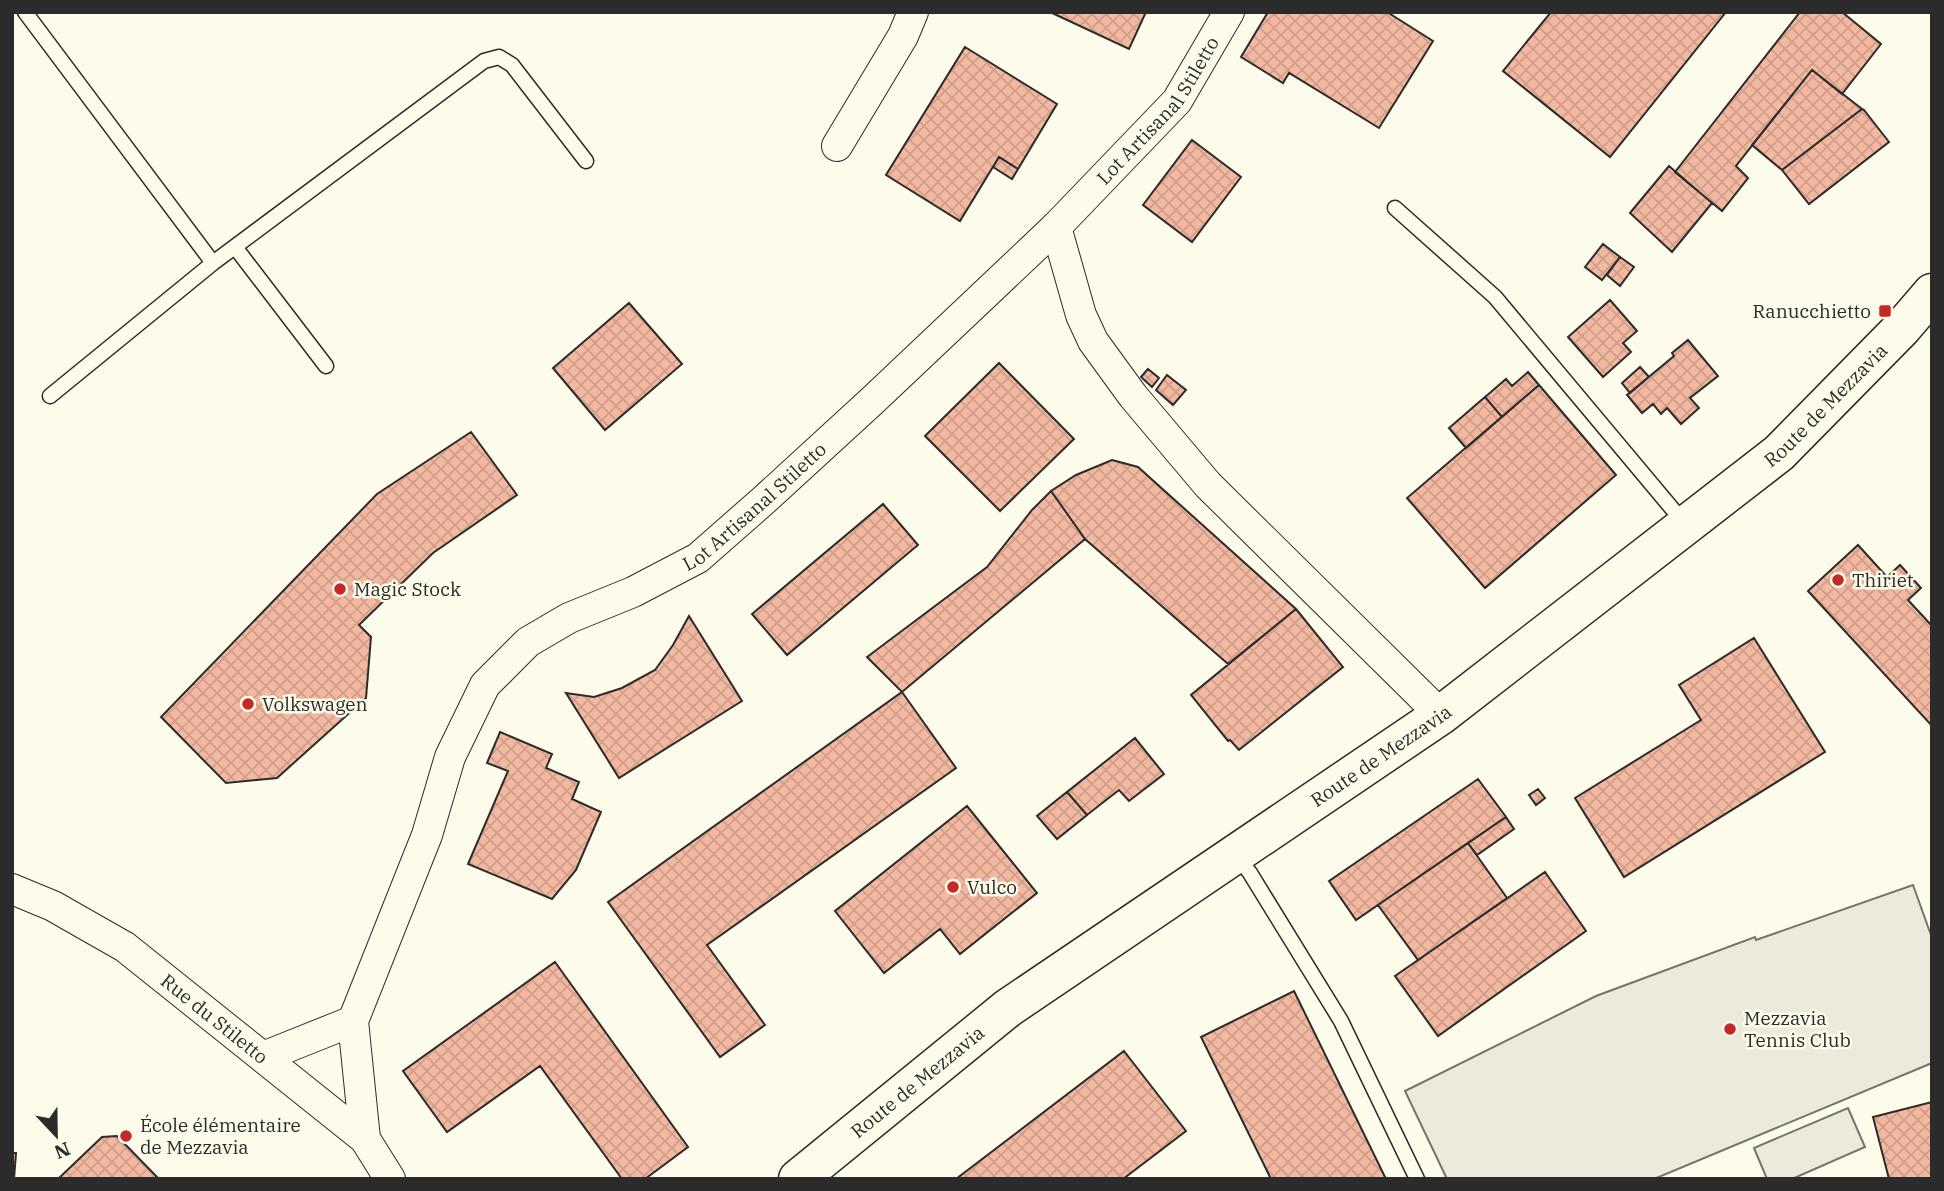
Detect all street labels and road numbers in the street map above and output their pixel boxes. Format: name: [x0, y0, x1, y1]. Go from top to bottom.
street label: Lot Artisanal Stiletto: [1091, 32, 1224, 189]
street label: Route de Mezzavia: [1759, 338, 1892, 472]
street label: Lot Artisanal Stiletto: [679, 437, 831, 576]
street label: Route de Mezzavia: [1306, 699, 1456, 812]
street label: Rue du Stiletto: [156, 969, 273, 1069]
street label: Route de Mezzavia: [846, 1020, 989, 1143]

